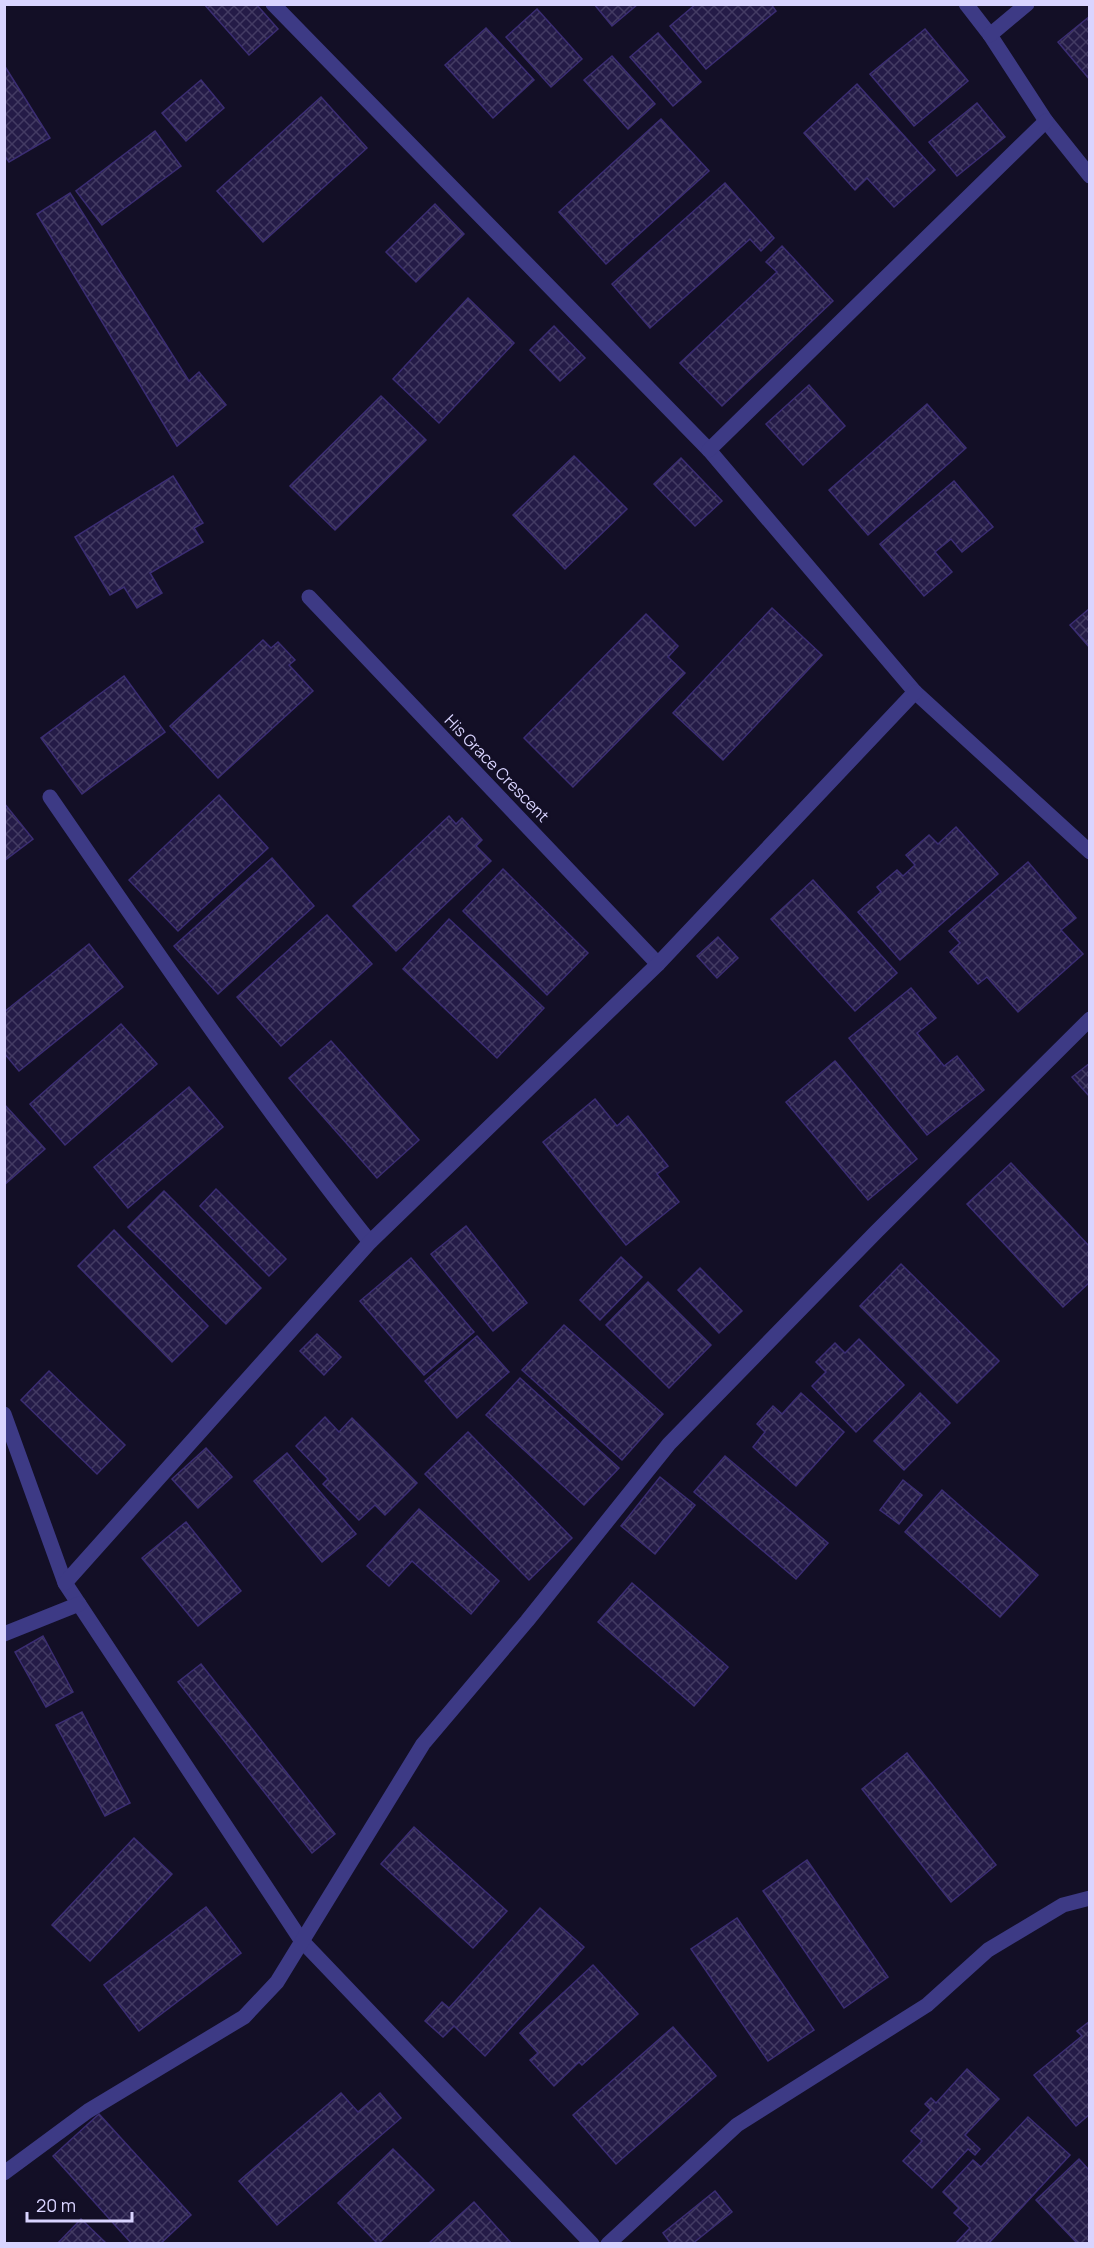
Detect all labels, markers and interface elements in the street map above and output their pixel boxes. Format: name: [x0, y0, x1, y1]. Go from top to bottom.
street label: His Grace Crescent: [440, 709, 554, 827]
scale bar: [27, 2185, 132, 2223]
text: 20 m: [36, 2193, 76, 2217]

